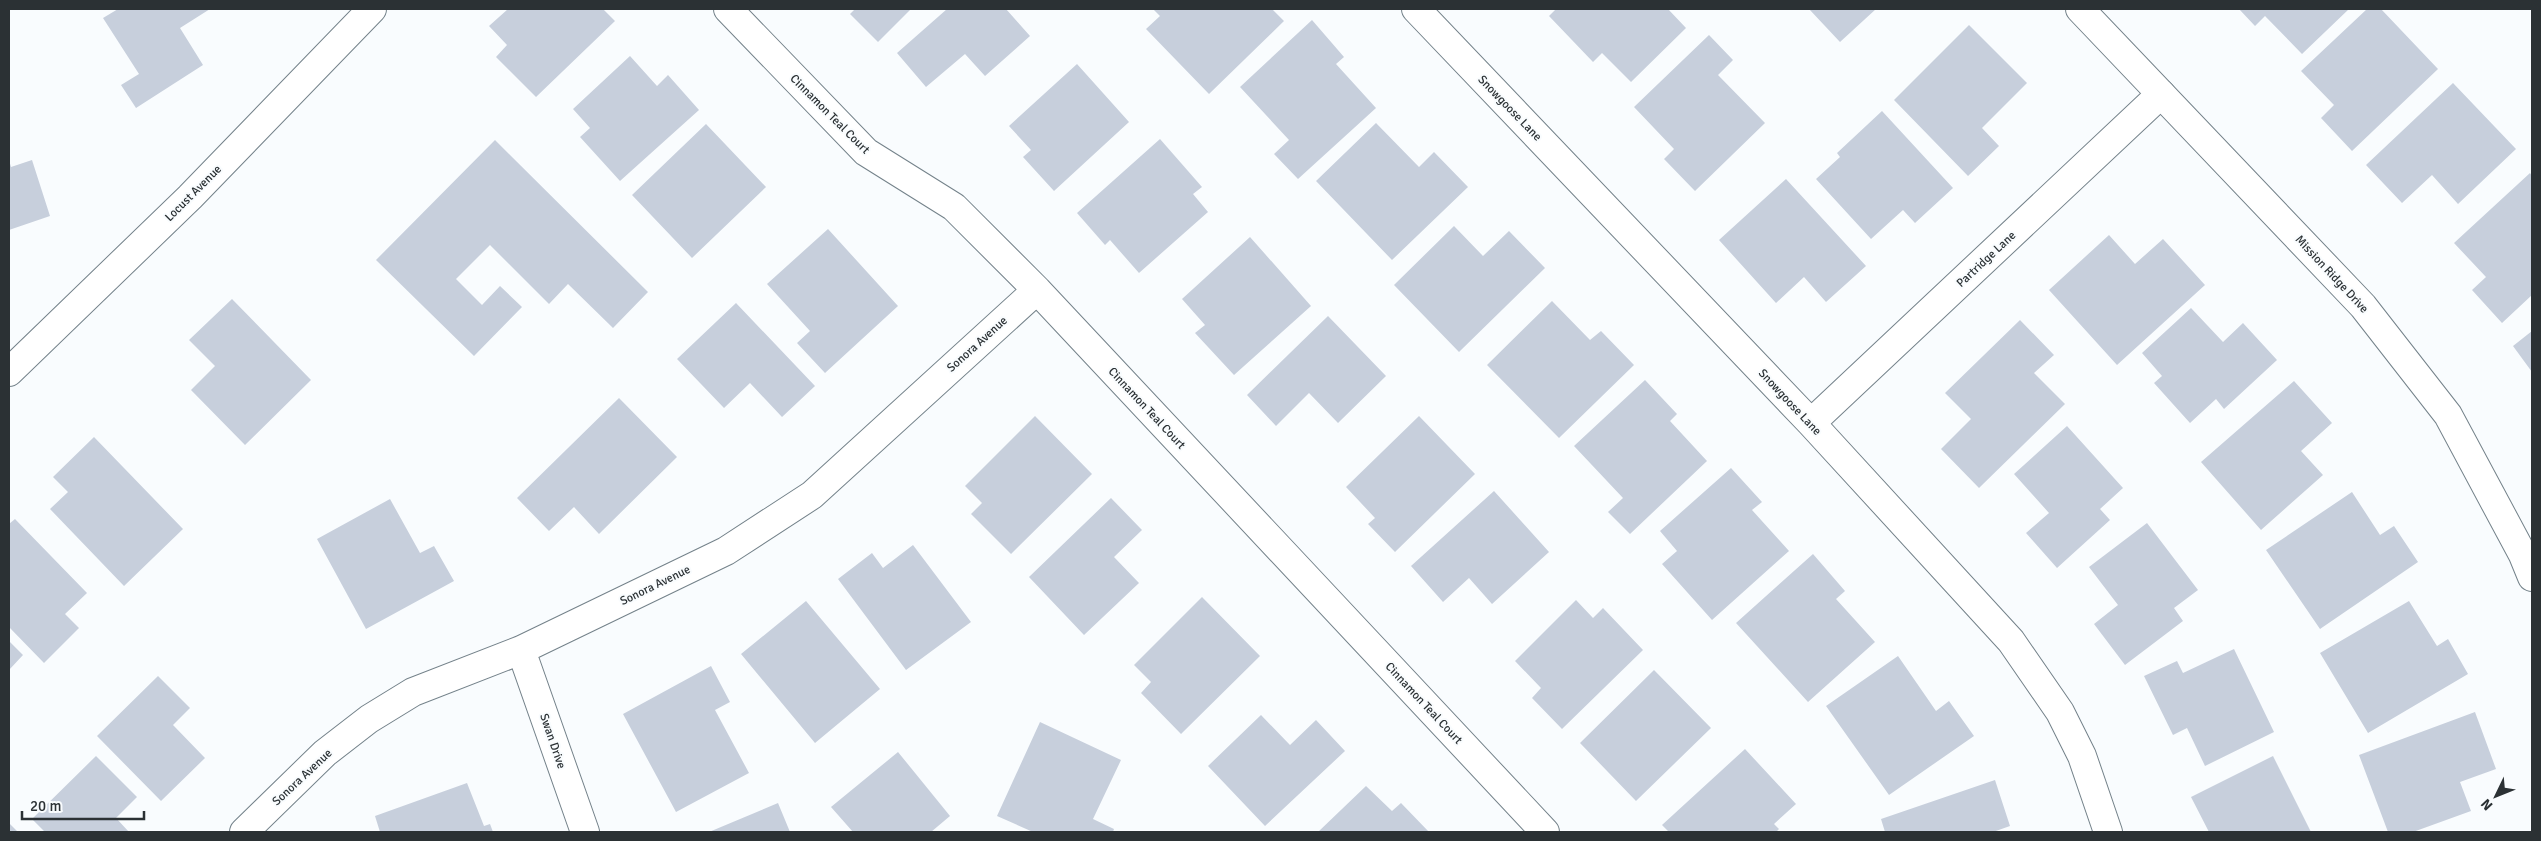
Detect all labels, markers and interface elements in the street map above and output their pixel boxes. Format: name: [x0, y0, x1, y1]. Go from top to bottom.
street label: Cinnamon Teal Court: [787, 71, 873, 157]
street label: Snowgoose Lane: [1475, 72, 1545, 144]
street label: Locust Avenue: [162, 162, 225, 225]
street label: Partridge Lane: [1954, 228, 2019, 291]
street label: Mission Ridge Drive: [2292, 232, 2371, 316]
street label: Sonora Avenue: [944, 313, 1011, 375]
street label: Cinnamon Teal Court: [1105, 364, 1188, 452]
street label: Snowgoose Lane: [1755, 366, 1824, 439]
street label: Sonora Avenue: [618, 562, 693, 609]
street label: Cinnamon Teal Court: [1382, 659, 1465, 747]
street label: Swan Drive: [536, 712, 569, 771]
street label: Sonora Avenue: [269, 746, 335, 809]
north arrow: [2471, 771, 2521, 821]
scale bar: [22, 788, 145, 820]
text: N: [2477, 795, 2496, 814]
text: 20 m: [30, 797, 61, 815]

